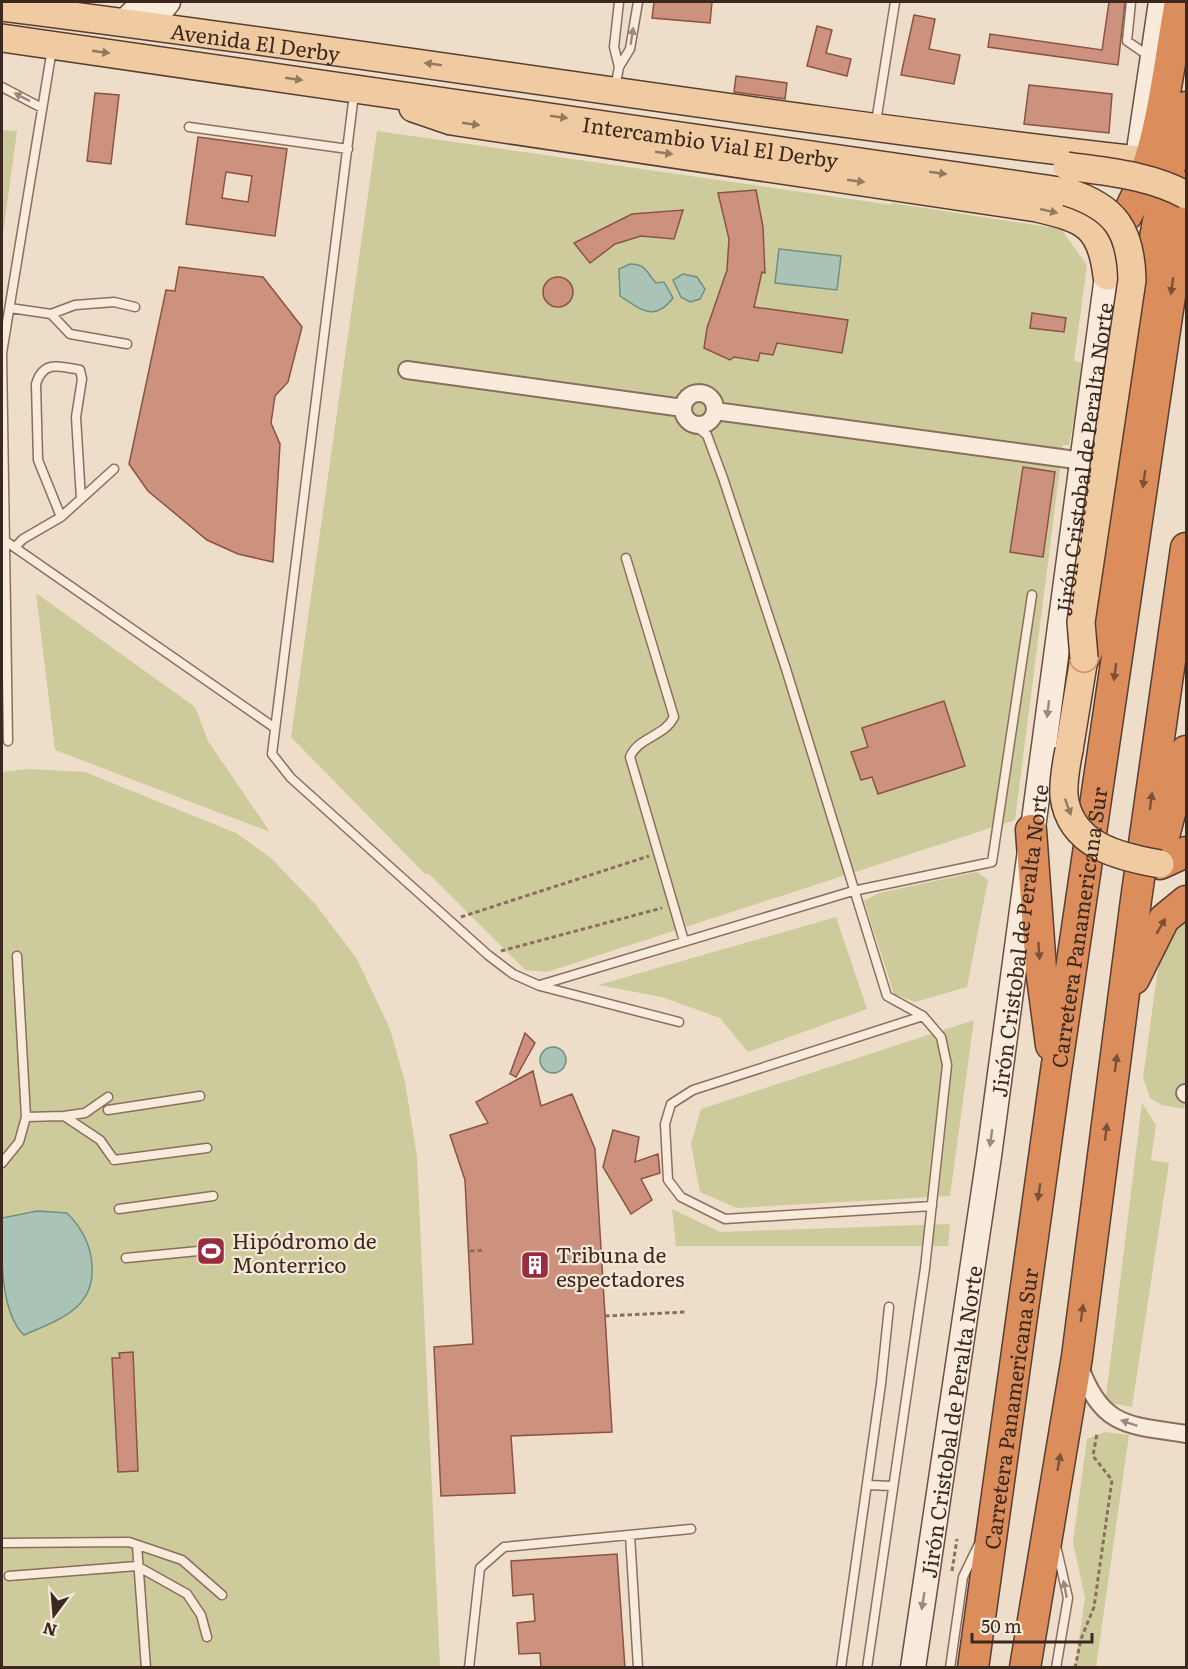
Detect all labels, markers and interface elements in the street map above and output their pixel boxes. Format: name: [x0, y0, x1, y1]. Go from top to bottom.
street label: Avenida El Derby: [169, 14, 343, 68]
one-way arrow: [628, 26, 637, 45]
one-way arrow: [92, 48, 111, 57]
one-way arrow: [424, 60, 443, 69]
one-way arrow: [285, 74, 304, 83]
one-way arrow: [13, 92, 30, 102]
street label: Intercambio Vial El Derby: [580, 107, 842, 174]
one-way arrow: [549, 113, 568, 122]
one-way arrow: [461, 119, 480, 128]
one-way arrow: [654, 148, 673, 157]
one-way arrow: [929, 169, 948, 178]
one-way arrow: [847, 177, 866, 186]
one-way arrow: [1040, 207, 1059, 216]
one-way arrow: [1167, 277, 1176, 296]
street label: Jirón Cristobal de Peralta Norte: [1046, 300, 1119, 617]
one-way arrow: [1139, 470, 1148, 489]
one-way arrow: [1111, 663, 1120, 682]
one-way arrow: [1043, 700, 1052, 719]
street label: Jirón Cristobal de Peralta Norte: [982, 782, 1054, 1099]
street label: Carretera Panamericana Sur: [1041, 785, 1113, 1070]
one-way arrow: [1146, 791, 1155, 810]
one-way arrow: [1064, 798, 1074, 816]
one-way arrow: [1156, 918, 1167, 934]
one-way arrow: [1035, 942, 1044, 961]
one-way arrow: [1111, 1053, 1120, 1072]
one-way arrow: [1102, 1123, 1111, 1142]
one-way arrow: [987, 1128, 996, 1147]
one-way arrow: [1035, 1182, 1044, 1201]
place label: Hipódromo de Monterrico: [232, 1224, 377, 1279]
sports icon: Hipódromo de Monterrico: [195, 1235, 227, 1267]
place label: Tribuna de espectadores: [556, 1238, 684, 1293]
building icon: Tribuna de espectadores: [519, 1249, 551, 1281]
street label: Jirón Cristobal de Peralta Norte: [911, 1263, 988, 1580]
street label: Carretera Panamericana Sur: [974, 1266, 1044, 1551]
one-way arrow: [1078, 1304, 1087, 1323]
one-way arrow: [1120, 1418, 1138, 1427]
one-way arrow: [1055, 1452, 1064, 1471]
one-way arrow: [1060, 1579, 1069, 1598]
north arrow: [24, 1585, 84, 1645]
one-way arrow: [918, 1591, 927, 1610]
scale bar: [972, 1606, 1092, 1644]
text: 50 m: [981, 1612, 1022, 1639]
text: N: [40, 1617, 59, 1644]

